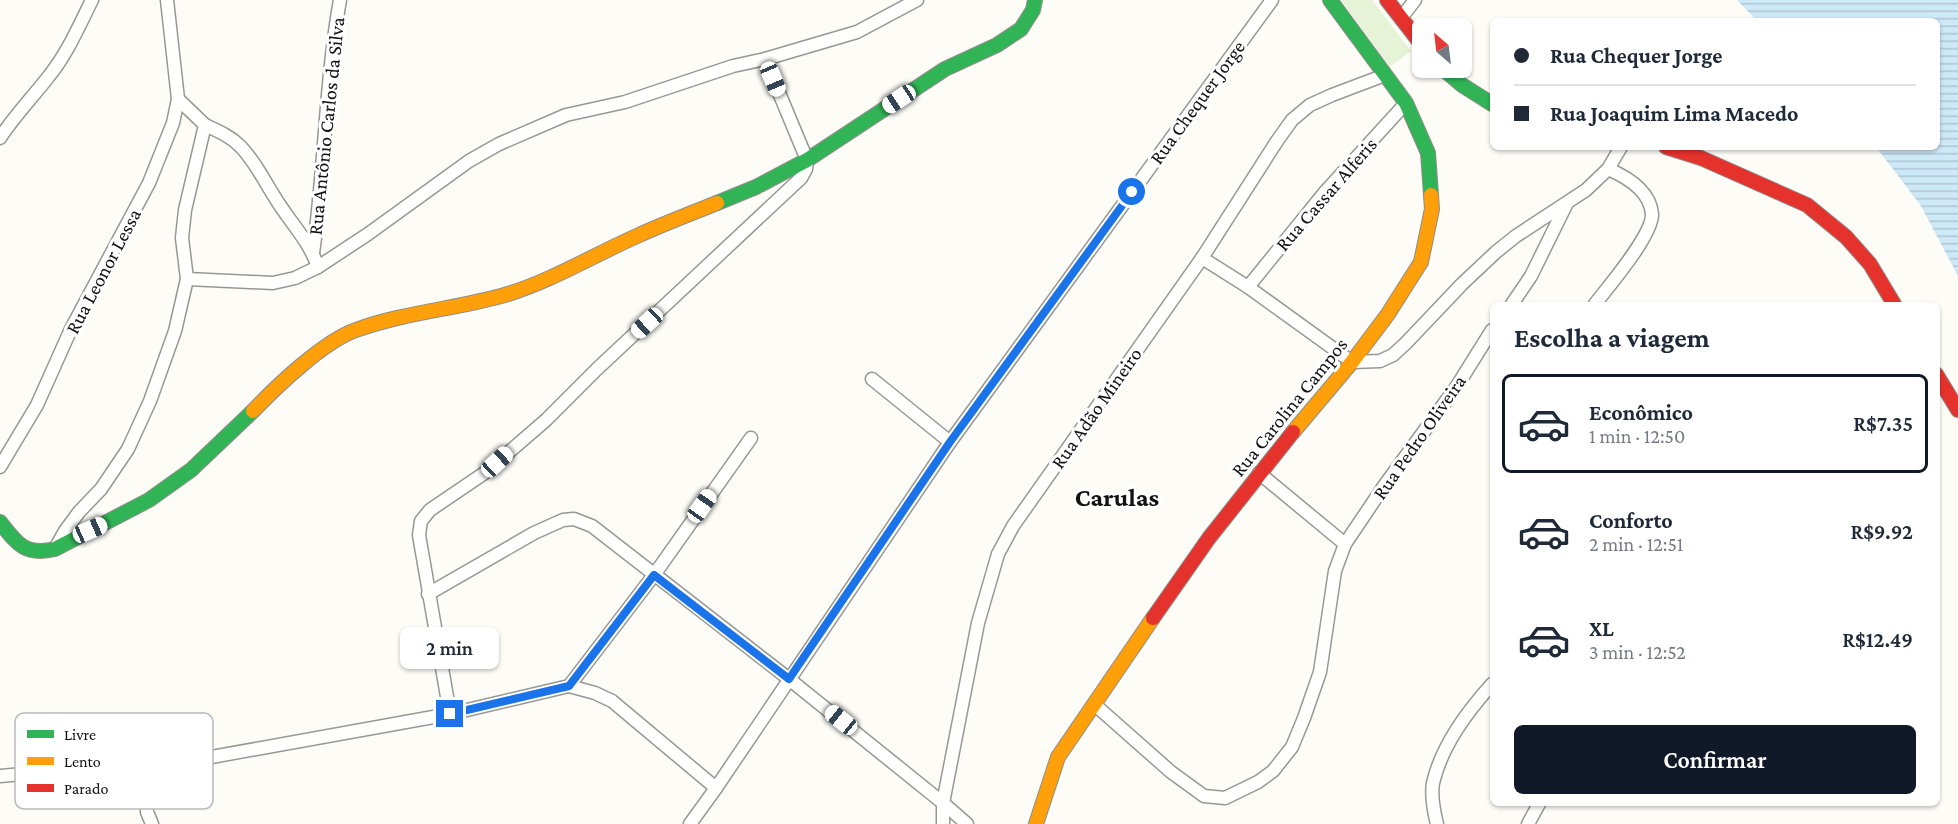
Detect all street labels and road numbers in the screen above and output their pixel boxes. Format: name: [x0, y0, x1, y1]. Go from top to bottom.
street label: Rua Antônio Carlos da Silva: [304, 16, 348, 236]
street label: Rua Chequer Jorge: [1145, 36, 1250, 169]
street label: Rua Cassar Alferis: [1271, 133, 1381, 255]
street label: Rua Leonor Lessa: [61, 205, 145, 337]
street label: Rua Carolina Campos: [1226, 333, 1352, 481]
street label: Rua Adão Mineiro: [1046, 343, 1146, 473]
street label: Rua Pedro Oliveira: [1368, 371, 1470, 503]

